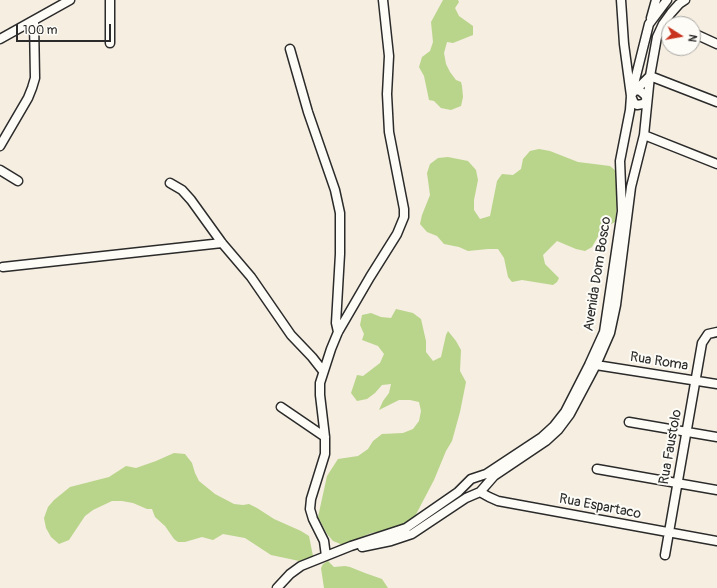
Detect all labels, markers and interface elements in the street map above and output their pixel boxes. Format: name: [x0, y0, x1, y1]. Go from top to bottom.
scale bar: [18, 16, 113, 42]
north arrow: [661, 16, 701, 56]
text: 100 m: [23, 23, 57, 38]
text: N: [685, 33, 699, 43]
street label: Avenida Dom Bosco: [581, 216, 615, 332]
street label: Rua Roma: [629, 349, 689, 375]
street label: Rua Faustolo: [656, 408, 686, 486]
street label: Rua Espartaco: [558, 491, 642, 523]

